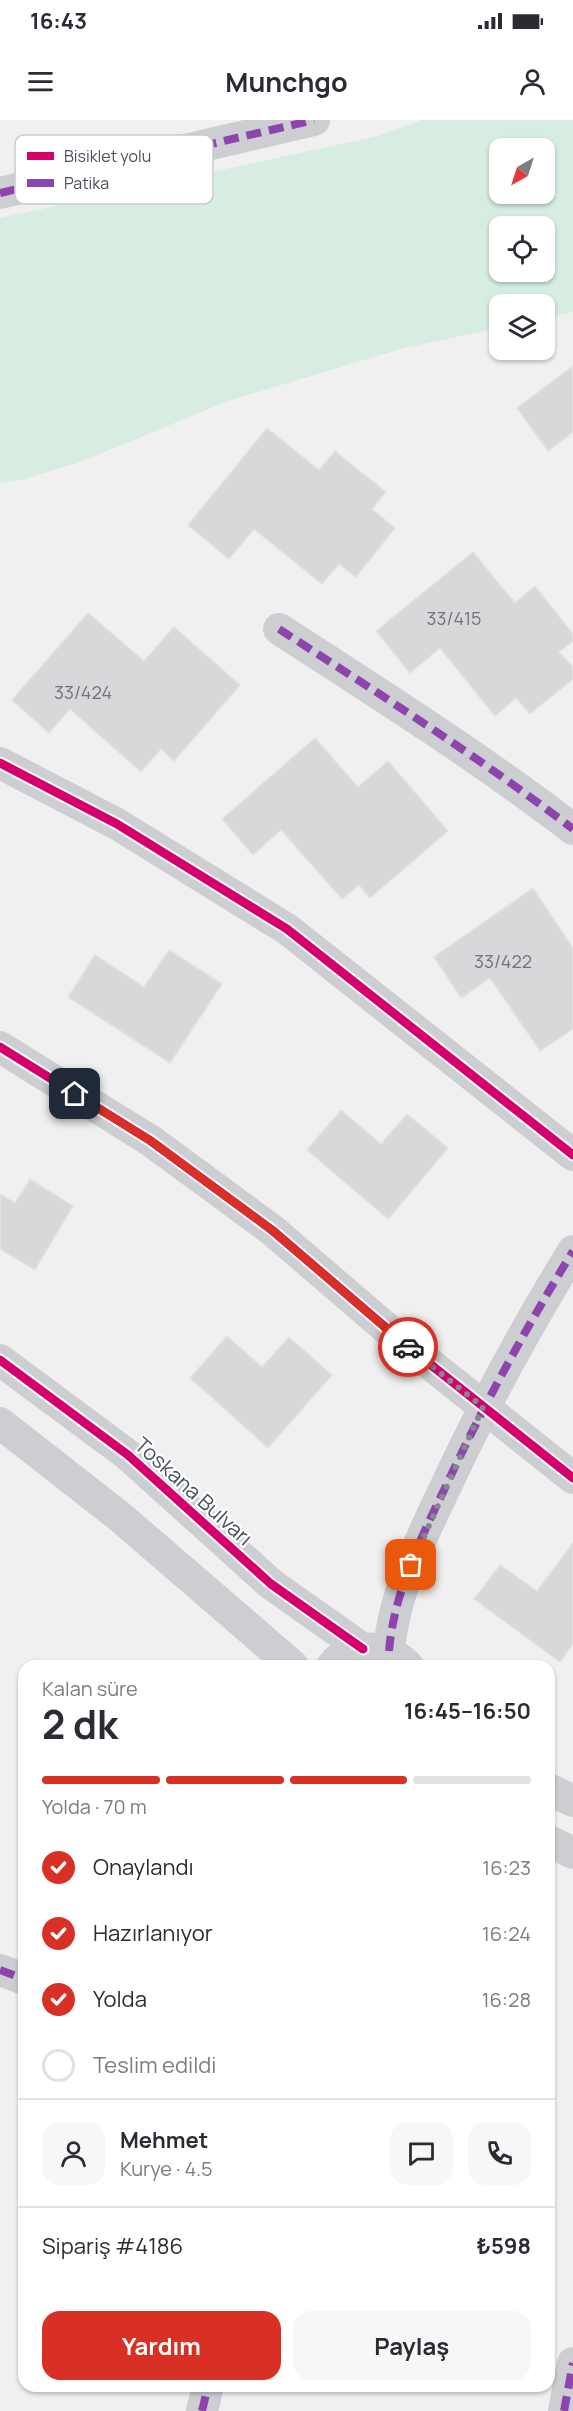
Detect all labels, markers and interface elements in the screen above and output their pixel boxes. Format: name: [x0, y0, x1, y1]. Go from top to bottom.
text: 16:43: [30, 6, 87, 36]
text: Munchgo: [225, 63, 348, 100]
icon: menu: [24, 65, 57, 98]
icon: person: [516, 65, 549, 98]
legend: [15, 135, 213, 204]
north arrow: [489, 138, 555, 204]
map controls: [489, 138, 555, 360]
text: Bisiklet yolu: [64, 145, 151, 167]
text: Patika: [64, 172, 109, 194]
button: locate: [489, 216, 555, 282]
button: layers: [489, 294, 555, 360]
house number: 33/415: [427, 606, 481, 630]
house number: 33/424: [54, 680, 112, 704]
house number: 33/422: [474, 949, 532, 973]
pin: [49, 1068, 100, 1119]
icon: home: [58, 1077, 91, 1110]
courier: [378, 1317, 438, 1377]
icon: car: [392, 1331, 425, 1364]
street label: Toskana Bulvarı: [129, 1431, 259, 1551]
pin: [385, 1539, 436, 1590]
icon: bag: [394, 1548, 427, 1581]
text: Kalan süre: [42, 1675, 138, 1702]
text: 16:45–16:50: [404, 1696, 531, 1726]
text: 2 dk: [42, 1697, 118, 1751]
text: Yolda · 70 m: [42, 1793, 147, 1820]
icon: check: [42, 1851, 75, 1884]
text: Onaylandı: [93, 1852, 194, 1882]
text: 16:23: [482, 1854, 531, 1881]
icon: check: [42, 1917, 75, 1950]
text: Hazırlanıyor: [93, 1918, 213, 1948]
text: 16:24: [482, 1920, 531, 1947]
icon: check: [42, 1983, 75, 2016]
text: Yolda: [93, 1984, 147, 2014]
text: 16:28: [482, 1986, 531, 2013]
text: Teslim edildi: [93, 2050, 216, 2080]
button: person: [42, 2122, 105, 2185]
button: chat: [390, 2122, 453, 2185]
button: phone: [468, 2122, 531, 2185]
text: Mehmet: [120, 2125, 208, 2155]
text: Kurye · 4.5: [120, 2155, 213, 2182]
text: Sipariş #4186: [42, 2231, 183, 2261]
text: ₺598: [476, 2231, 531, 2261]
button: Yardım: [42, 2311, 281, 2380]
button: Paylaş: [293, 2311, 531, 2380]

